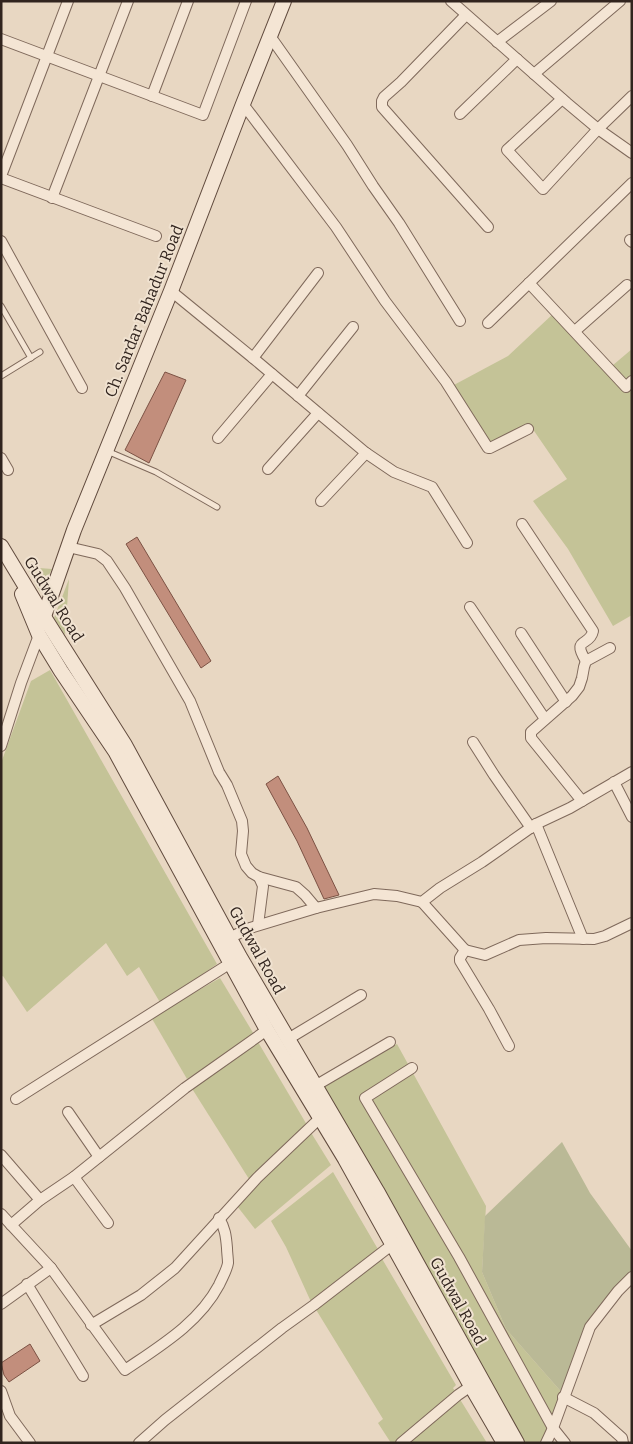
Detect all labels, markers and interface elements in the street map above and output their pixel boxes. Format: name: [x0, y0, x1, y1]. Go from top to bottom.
street label: Ch. Sardar Bahadur Road: [101, 222, 187, 400]
street label: Gudwal Road: [20, 553, 88, 646]
street label: Gudwal Road: [225, 903, 289, 998]
street label: Gudwal Road: [426, 1254, 490, 1349]

